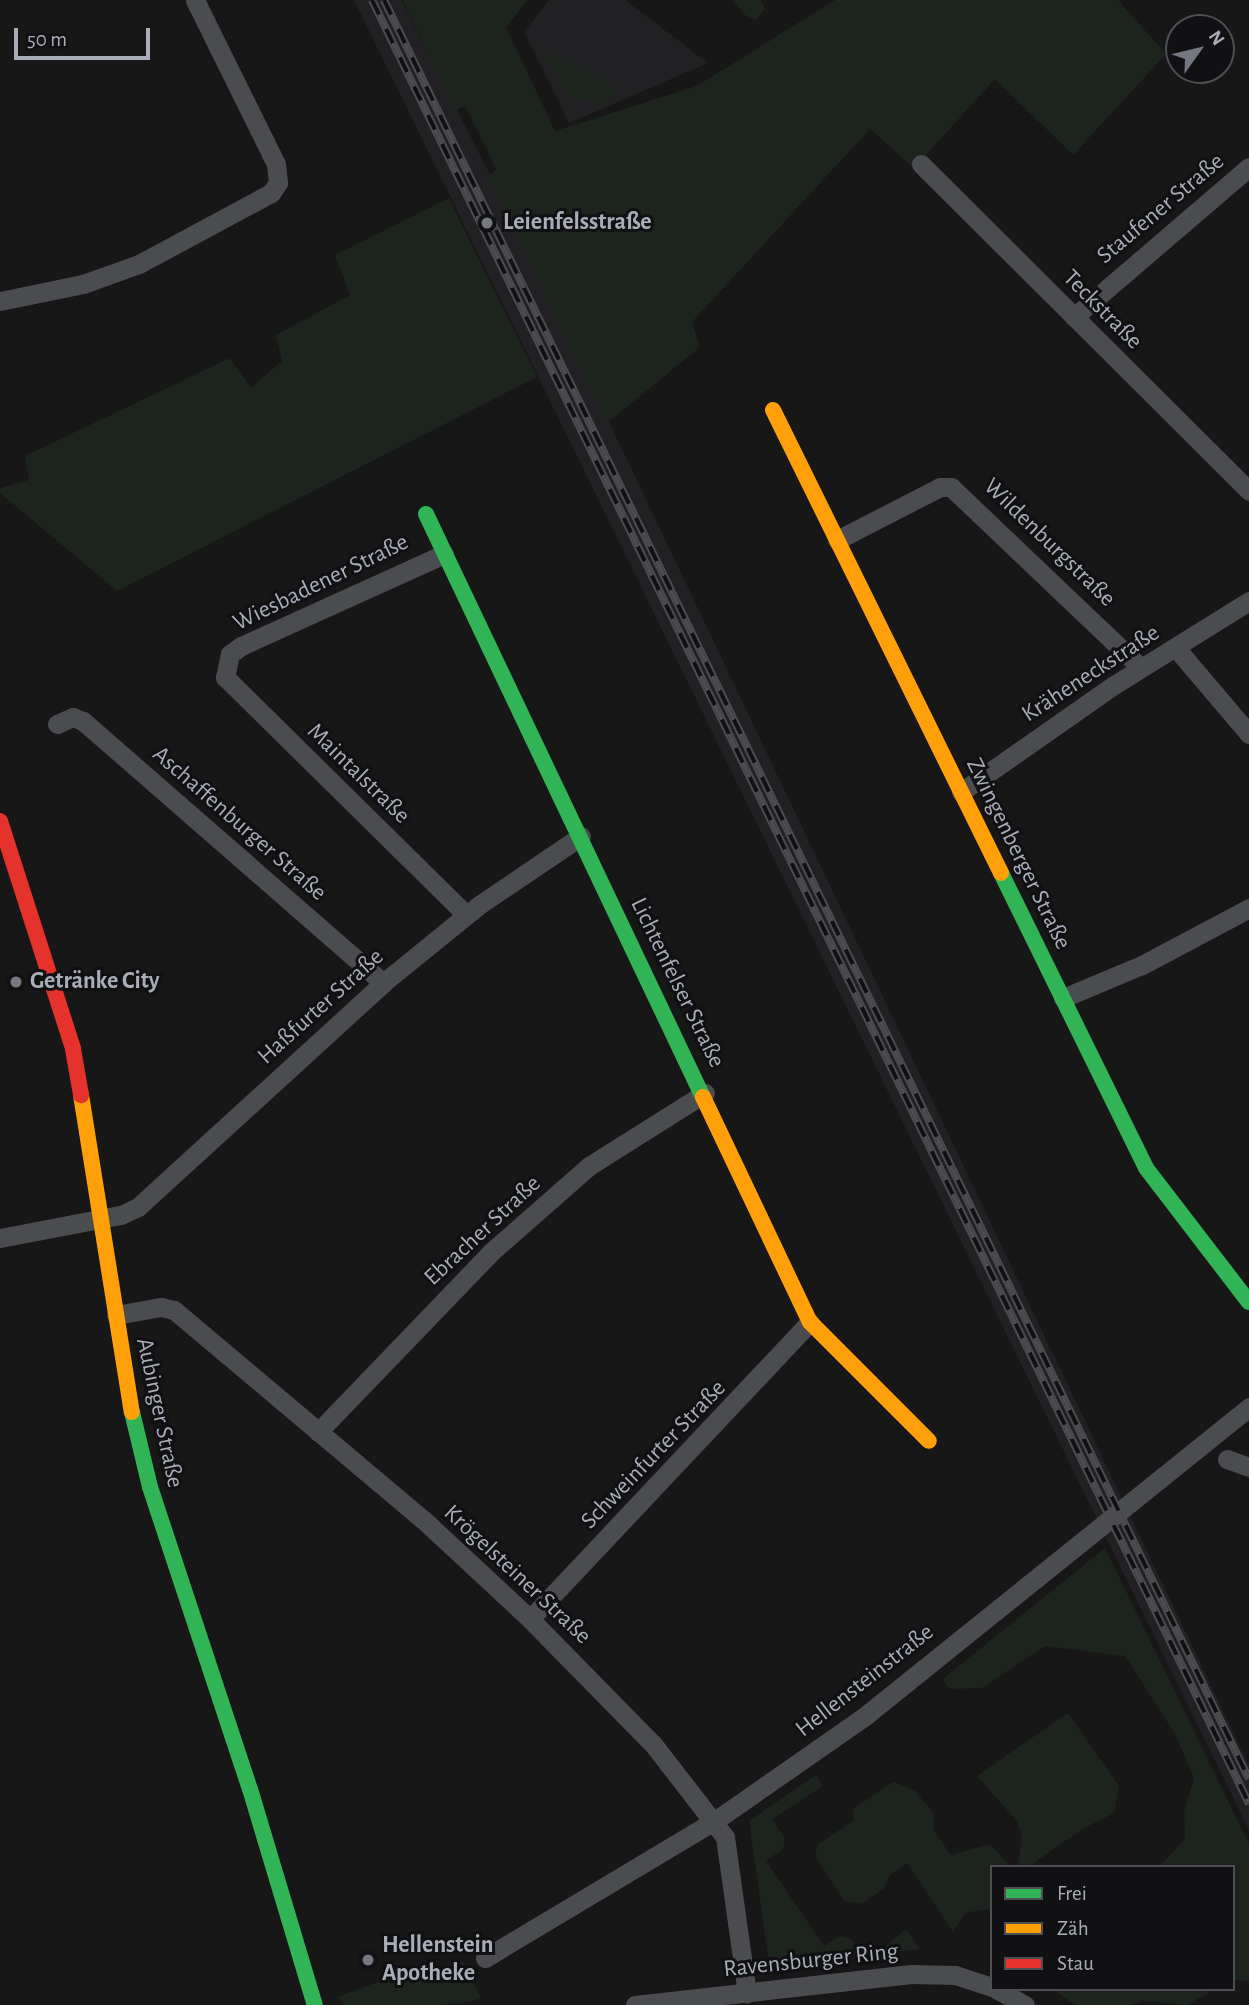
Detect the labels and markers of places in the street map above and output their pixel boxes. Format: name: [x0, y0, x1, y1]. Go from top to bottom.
place label: Leienfelsstraße: [503, 209, 652, 237]
marker: Leienfelsstraße: [477, 213, 497, 233]
place label: Getränke City: [30, 968, 160, 996]
marker: Getränke City: [8, 974, 24, 990]
place label: Hellenstein Apotheke: [382, 1932, 494, 1988]
marker: Hellenstein Apotheke: [360, 1952, 376, 1968]

